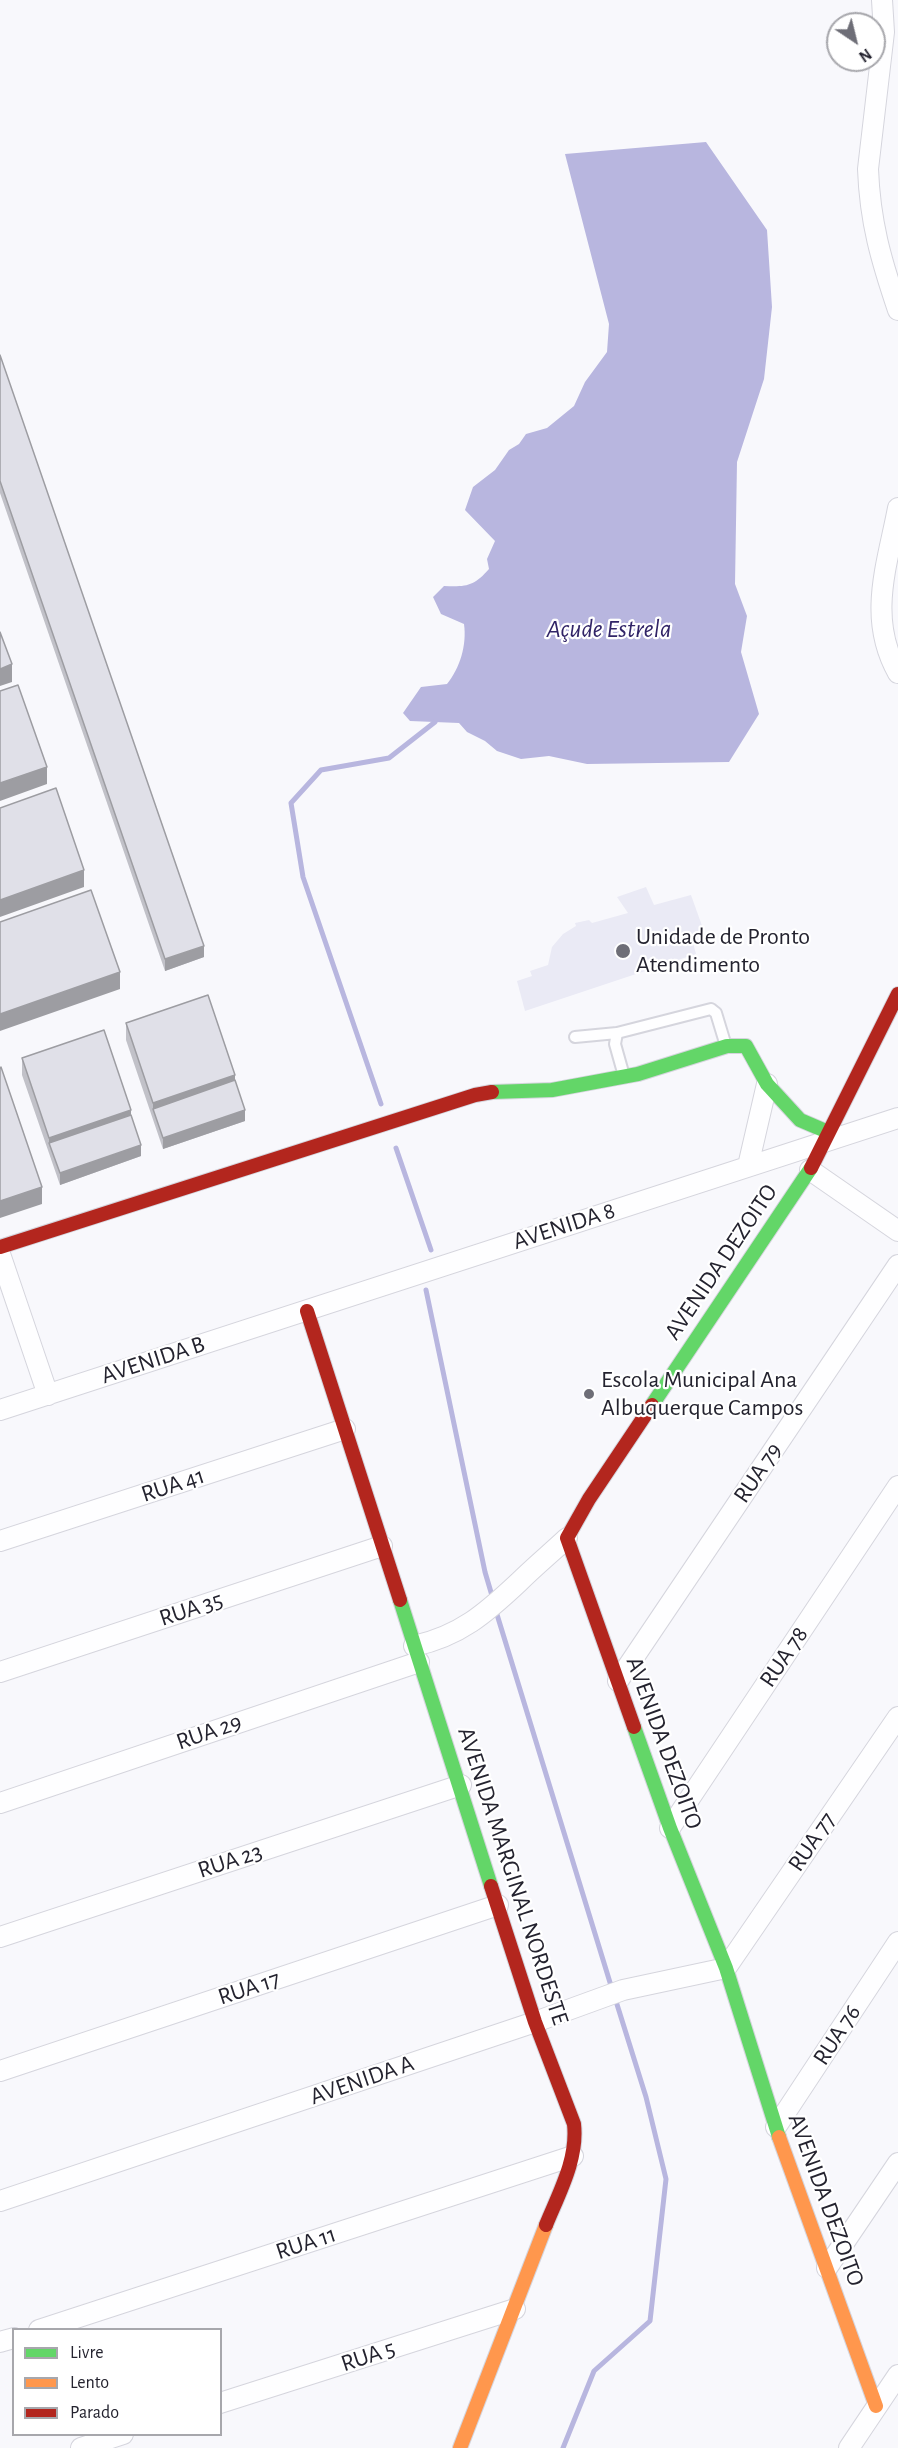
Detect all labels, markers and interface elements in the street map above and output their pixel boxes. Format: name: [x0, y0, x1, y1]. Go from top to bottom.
north arrow: [826, 12, 886, 72]
text: N: [856, 45, 874, 65]
water label: Açude Estrela: [547, 613, 671, 645]
place label: Unidade de Pronto Atendimento: [636, 923, 810, 979]
marker: Unidade de Pronto Atendimento: [614, 942, 632, 960]
street label: AVENIDA DEZOITO: [658, 1179, 784, 1345]
street label: AVENIDA 8: [509, 1196, 619, 1256]
street label: AVENIDA B: [98, 1330, 208, 1390]
place label: Escola Municipal Ana Albuquerque Campos: [601, 1366, 803, 1422]
marker: Escola Municipal Ana Albuquerque Campos: [582, 1387, 596, 1401]
street label: RUA 79: [727, 1437, 789, 1509]
street label: RUA 41: [138, 1461, 208, 1509]
street label: RUA 35: [156, 1585, 226, 1633]
street label: RUA 78: [753, 1621, 815, 1693]
street label: AVENIDA DEZOITO: [619, 1653, 709, 1833]
street label: RUA 29: [172, 1707, 246, 1757]
street label: AVENIDA MARGINAL NORDESTE: [451, 1724, 575, 2028]
street label: RUA 77: [782, 1807, 842, 1877]
street label: RUA 23: [194, 1837, 266, 1885]
street label: RUA 17: [214, 1964, 284, 2012]
street label: RUA 76: [807, 1999, 867, 2071]
street label: AVENIDA A: [306, 2049, 418, 2111]
street label: AVENIDA DEZOITO: [781, 2110, 871, 2290]
street label: RUA 11: [272, 2220, 340, 2266]
legend: [12, 2328, 222, 2436]
street label: RUA 5: [337, 2334, 399, 2378]
text: Livre: [70, 2344, 104, 2362]
text: Lento: [70, 2374, 109, 2392]
text: Parado: [70, 2404, 119, 2422]

